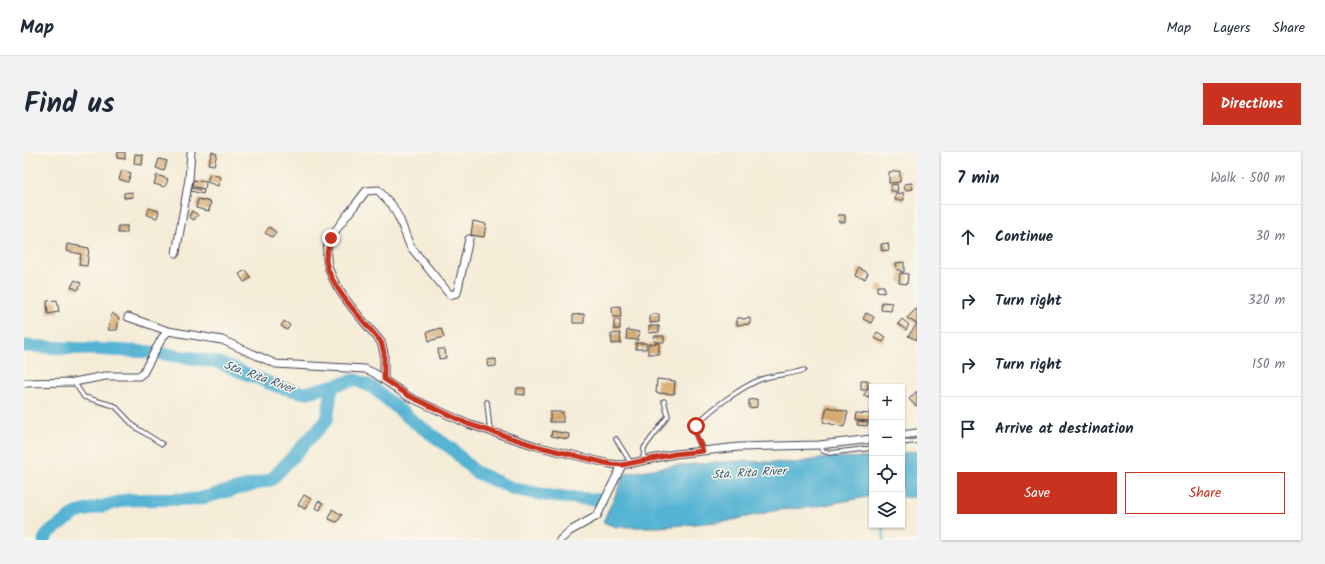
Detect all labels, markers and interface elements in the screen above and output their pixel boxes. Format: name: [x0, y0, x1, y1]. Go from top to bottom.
text: Map: [20, 13, 54, 43]
text: Map: [1167, 17, 1191, 39]
text: Layers: [1213, 17, 1251, 39]
text: Share: [1273, 17, 1305, 39]
text: Find us: [24, 82, 115, 127]
button: Directions: [1203, 83, 1301, 125]
text: 7 min: [957, 165, 999, 192]
text: Walk · 500 m: [1210, 168, 1285, 189]
text: Continue: [995, 225, 1053, 249]
icon: ahead: [957, 226, 979, 248]
text: 30 m: [1256, 226, 1285, 247]
route end: [322, 229, 340, 247]
text: Turn right: [995, 289, 1062, 313]
icon: right: [957, 290, 979, 312]
text: 320 m: [1248, 290, 1285, 311]
text: Turn right: [995, 353, 1062, 377]
icon: right: [957, 354, 979, 376]
text: 150 m: [1252, 354, 1285, 375]
water label: Sta. Rita River: [221, 355, 300, 400]
map controls: [869, 384, 905, 528]
button: +: [869, 384, 905, 420]
route start: [687, 417, 705, 435]
text: Arrive at destination: [995, 417, 1134, 441]
icon: arrive: [957, 418, 979, 440]
button: −: [869, 420, 905, 456]
button: locate: [869, 456, 905, 492]
water label: Sta. Rita River: [712, 461, 789, 484]
button: Save: [957, 472, 1117, 514]
button: Share: [1125, 472, 1285, 514]
button: layers: [869, 492, 905, 528]

